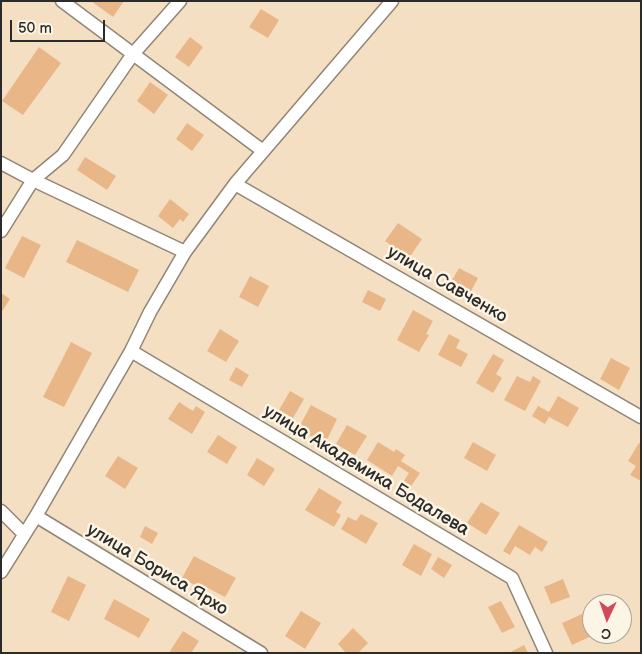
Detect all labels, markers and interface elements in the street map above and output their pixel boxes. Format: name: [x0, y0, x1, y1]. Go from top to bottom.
scale bar: [12, 10, 108, 42]
text: 50 m: [18, 19, 52, 38]
street label: улица Савченко: [383, 242, 511, 328]
street label: улица Академика Бодалева: [259, 401, 473, 541]
street label: улица Бориса Ярхо: [82, 519, 232, 621]
north arrow: [582, 594, 632, 644]
text: С: [601, 625, 612, 642]

